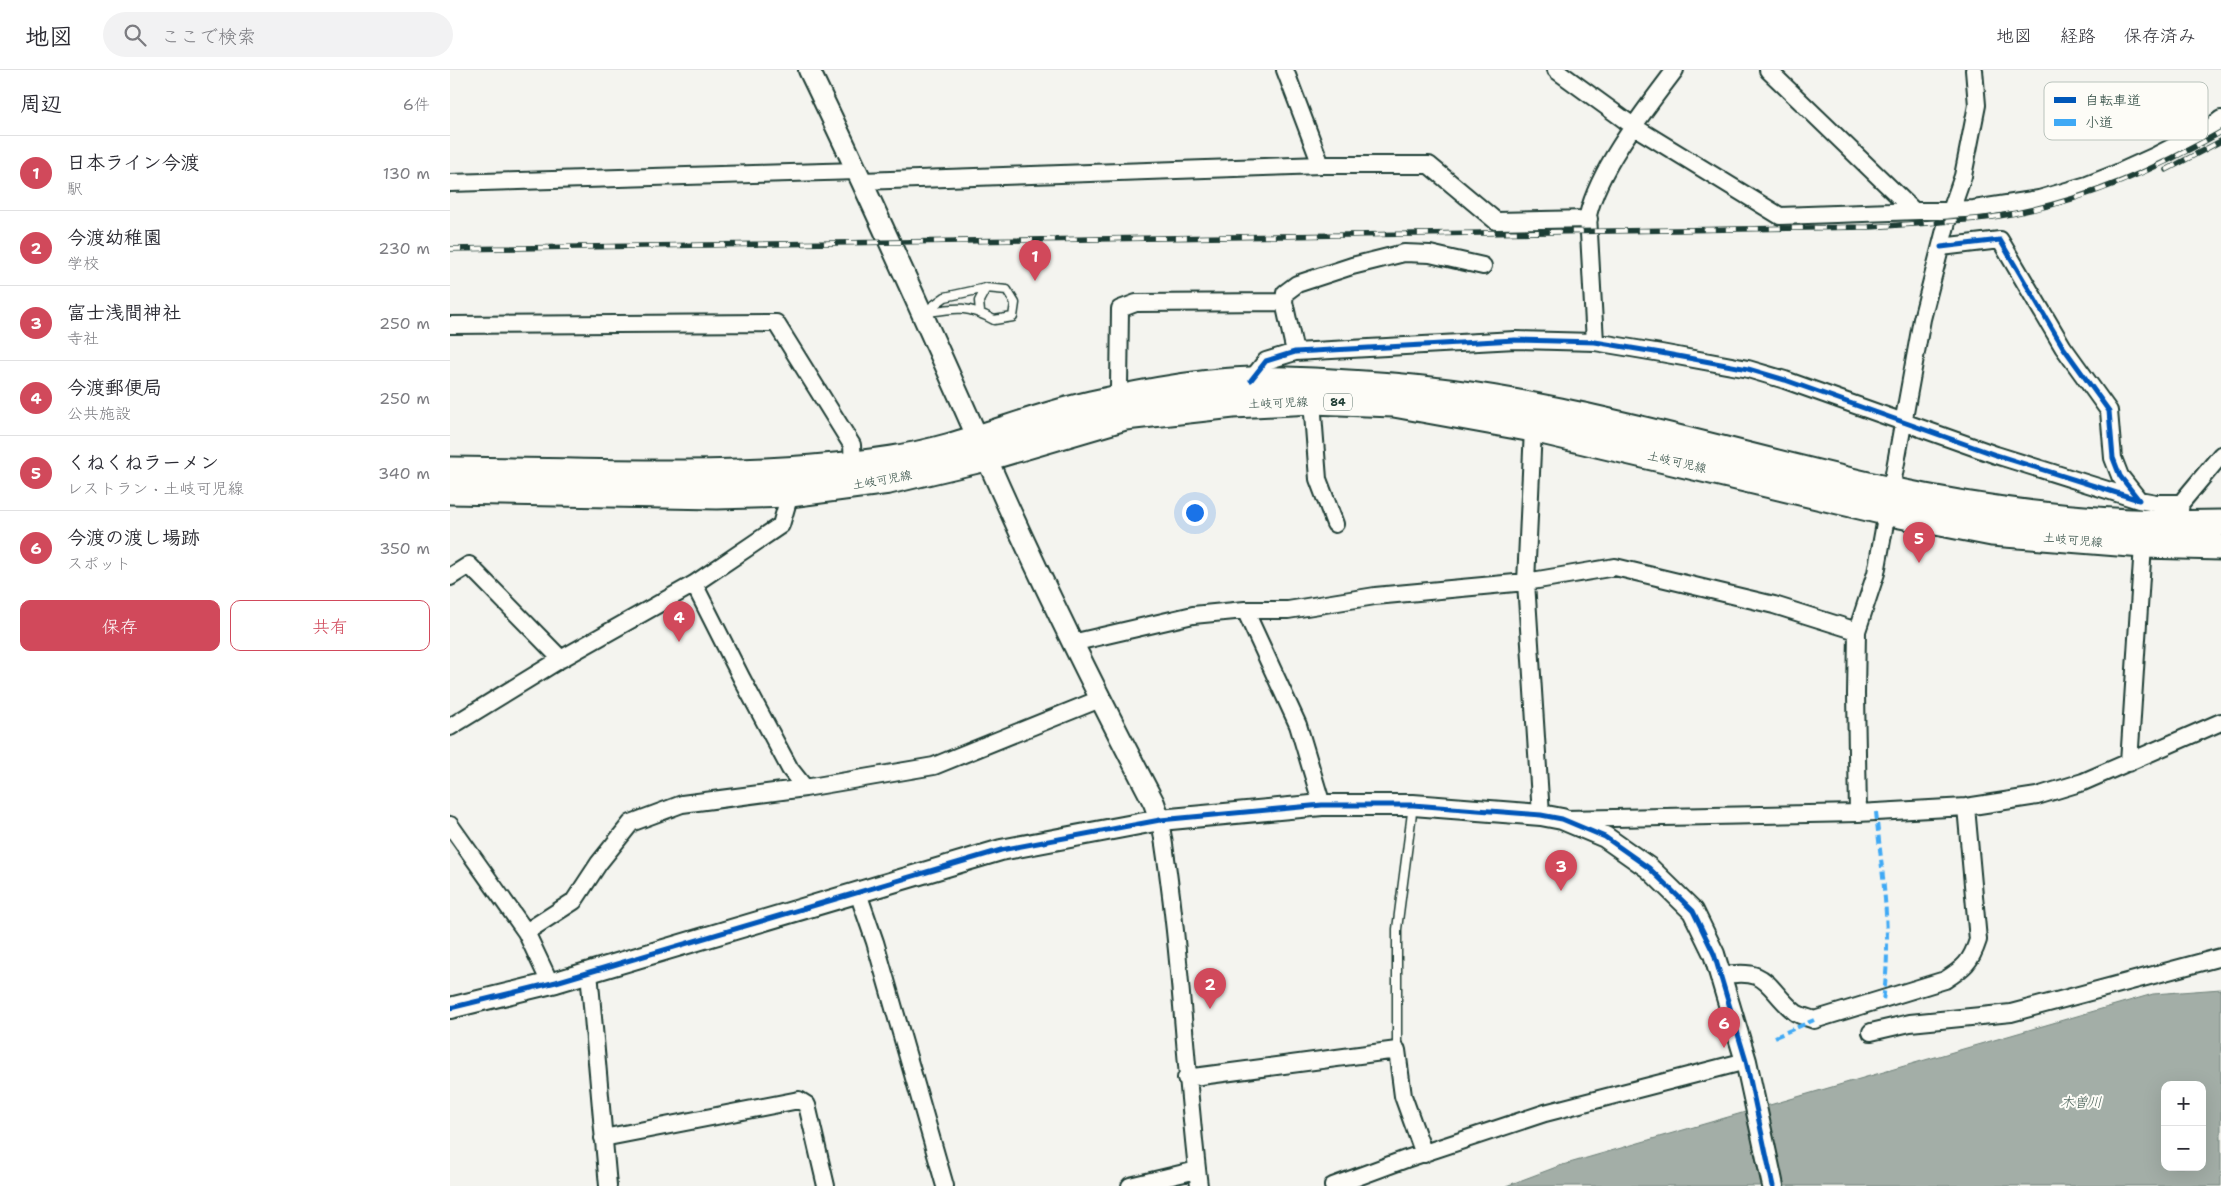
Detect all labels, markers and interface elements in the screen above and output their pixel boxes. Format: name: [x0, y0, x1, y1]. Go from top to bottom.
search box: [103, 12, 453, 57]
text: 地図: [25, 21, 73, 53]
icon: search: [121, 21, 149, 49]
text: ここで検索: [161, 24, 256, 49]
text: 地図: [1996, 24, 2032, 48]
text: 経路: [2060, 24, 2096, 48]
text: 保存済み: [2124, 24, 2196, 48]
legend: [2044, 82, 2208, 140]
text: 周辺: [20, 90, 62, 118]
text: 自転車道: [2085, 91, 2141, 109]
text: 6件: [403, 94, 430, 115]
text: 小道: [2085, 113, 2113, 131]
text: 日本ライン今渡: [67, 150, 200, 175]
text: 1: [32, 163, 40, 184]
text: 130 m: [383, 163, 430, 184]
text: 駅: [67, 178, 83, 199]
text: 今渡幼稚園: [67, 225, 162, 250]
text: 2: [30, 238, 42, 259]
text: 230 m: [378, 238, 430, 259]
pin: 1: [1019, 240, 1051, 281]
text: 学校: [67, 253, 99, 274]
text: 富士浅間神社: [67, 300, 181, 325]
text: 3: [30, 313, 42, 334]
text: 250 m: [379, 313, 430, 334]
text: 寺社: [67, 328, 99, 349]
text: 今渡郵便局: [67, 375, 162, 400]
text: 4: [30, 388, 42, 409]
text: 250 m: [379, 388, 430, 409]
street label: 土岐可児線: [1248, 394, 1308, 412]
road number: 84: [1324, 394, 1352, 411]
text: 公共施設: [67, 403, 131, 424]
street label: 土岐可児線: [1646, 447, 1708, 477]
text: くねくねラーメン: [67, 450, 219, 475]
text: 5: [31, 463, 41, 484]
text: 340 m: [378, 463, 430, 484]
street label: 土岐可児線: [851, 467, 913, 493]
text: レストラン · 土岐可児線: [67, 478, 244, 499]
your location: [1182, 500, 1208, 526]
pin: 5: [1903, 522, 1935, 563]
text: 今渡の渡し場跡: [67, 525, 200, 550]
street label: 土岐可児線: [2042, 529, 2104, 551]
text: 6: [30, 538, 42, 559]
text: 350 m: [379, 538, 430, 559]
text: スポット: [67, 553, 131, 574]
button: 保存: [20, 600, 220, 651]
button: 共有: [230, 600, 430, 651]
pin: 4: [663, 601, 695, 642]
pin: 3: [1545, 850, 1577, 891]
pin: 2: [1194, 968, 1226, 1009]
pin: 6: [1708, 1007, 1740, 1048]
map controls: [2161, 1081, 2206, 1171]
button: +: [2161, 1081, 2206, 1126]
water label: 木曽川: [2060, 1093, 2102, 1111]
button: −: [2161, 1126, 2206, 1171]

